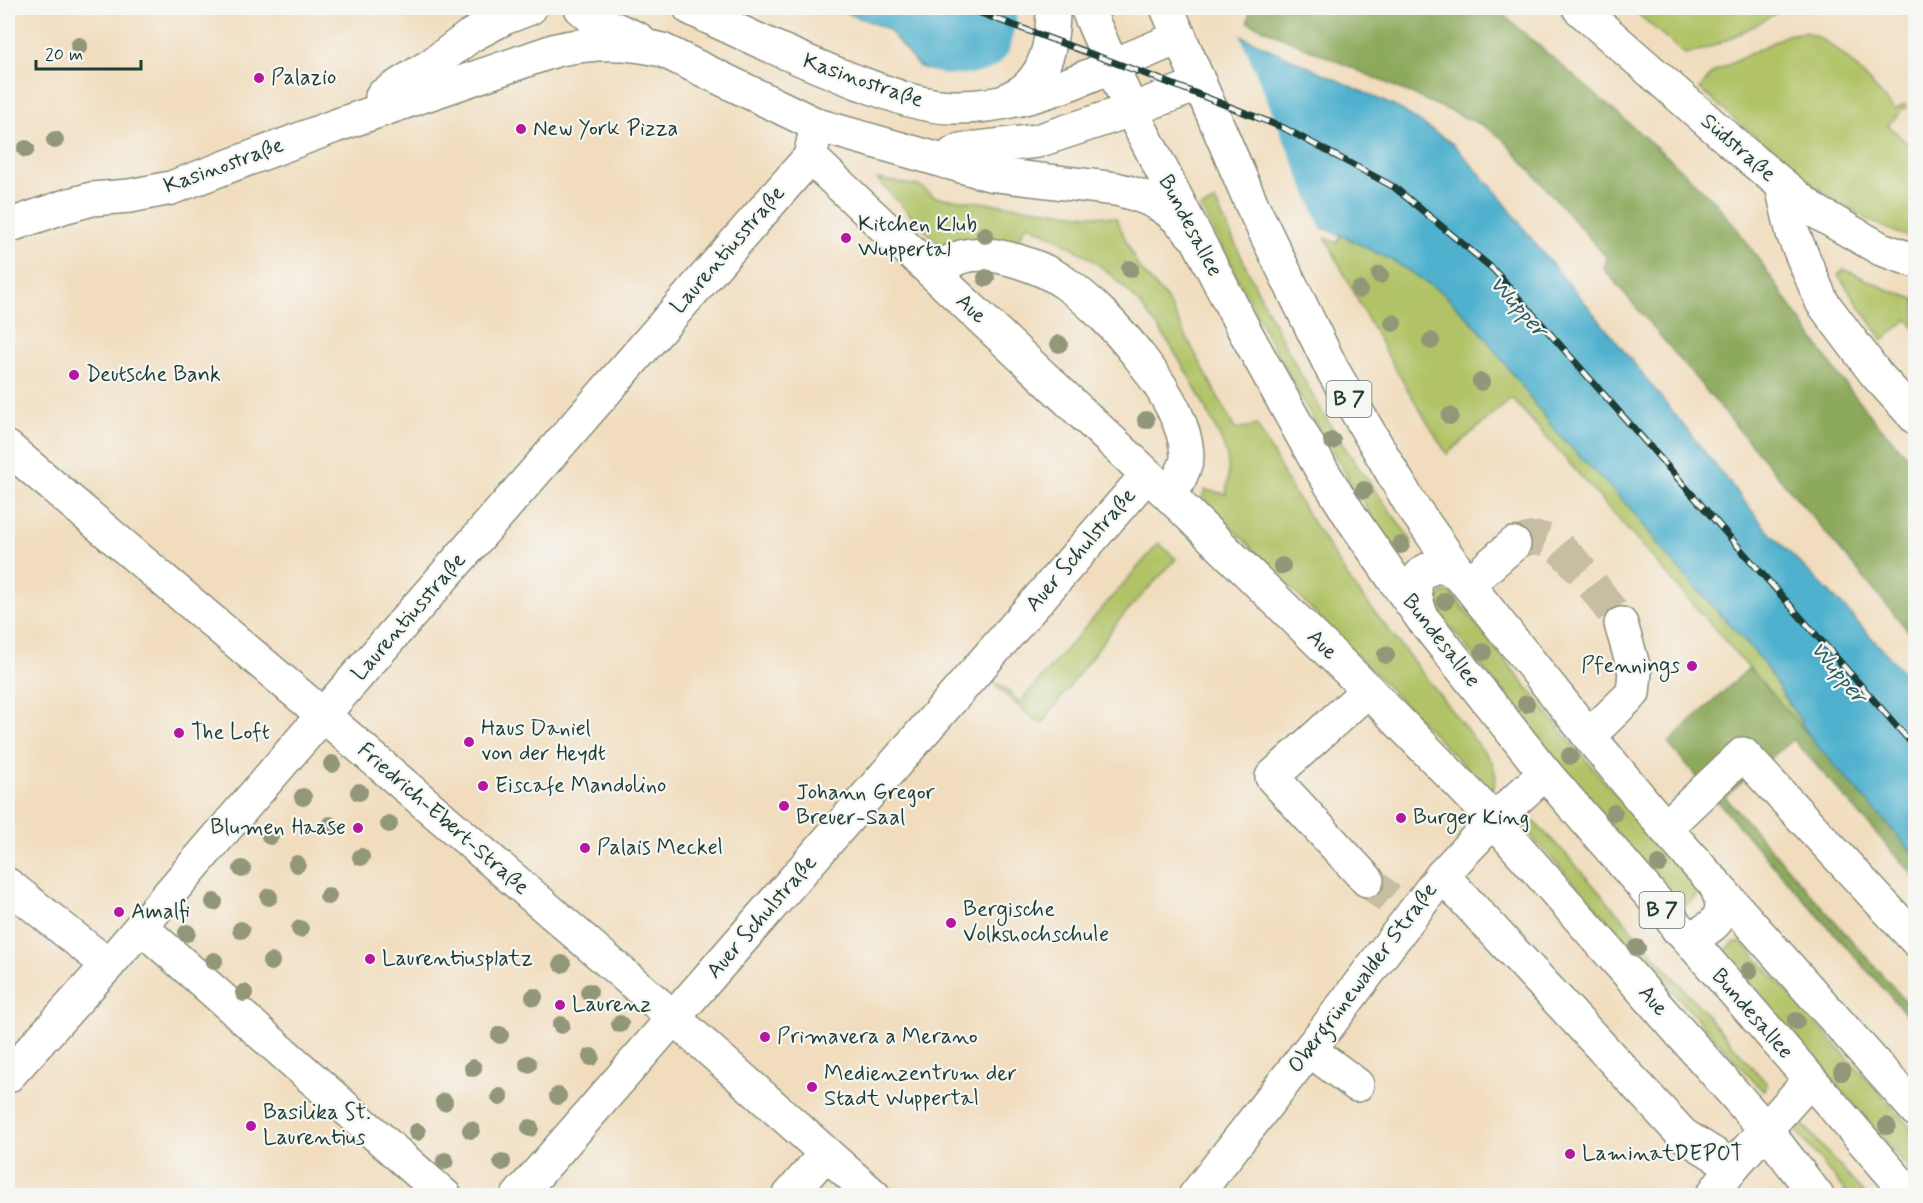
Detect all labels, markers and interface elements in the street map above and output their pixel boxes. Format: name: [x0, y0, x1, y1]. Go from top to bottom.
scale bar: [36, 33, 141, 71]
text: 20 m: [45, 43, 83, 67]
street label: Kasinostraße: [799, 47, 927, 115]
place label: Palazio: [271, 64, 337, 92]
marker: Palazio: [252, 71, 266, 85]
street label: Südstraße: [1695, 108, 1782, 188]
place label: New York Pizza: [533, 115, 678, 143]
marker: New York Pizza: [514, 122, 528, 136]
street label: Kasinostraße: [160, 131, 288, 201]
street label: Bundesallee: [1151, 170, 1229, 282]
street label: Laurentiusstraße: [665, 180, 792, 320]
place label: Kitchen Klub Wuppertal: [858, 211, 977, 264]
marker: Kitchen Klub Wuppertal: [839, 231, 853, 245]
water label: Wupper: [1482, 269, 1556, 347]
street label: Aue: [950, 288, 992, 330]
place label: Deutsche Bank: [86, 361, 221, 389]
marker: Deutsche Bank: [67, 368, 81, 382]
road number: B 7: [1326, 381, 1372, 417]
street label: Auer Schulstraße: [1020, 482, 1143, 618]
street label: Laurentiusstraße: [346, 547, 473, 687]
street label: Bundesallee: [1396, 588, 1486, 694]
street label: Aue: [1301, 624, 1343, 666]
water label: Wupper: [1802, 635, 1875, 713]
place label: Pfennings: [1581, 652, 1680, 683]
marker: Pfennings: [1685, 659, 1699, 673]
place label: Haus Daniel von der Heydt: [481, 715, 606, 768]
place label: The Loft: [191, 719, 270, 747]
marker: The Loft: [172, 726, 186, 740]
marker: Haus Daniel von der Heydt: [462, 735, 476, 749]
street label: Friedrich-Ebert-Straße: [351, 737, 535, 901]
place label: Eiscafe Mandolino: [495, 772, 666, 800]
marker: Eiscafe Mandolino: [476, 779, 490, 793]
place label: Johann Gregor Breuer-Saal: [796, 779, 936, 832]
marker: Johann Gregor Breuer-Saal: [777, 799, 791, 813]
place label: Burger King: [1413, 804, 1529, 835]
marker: Burger King: [1394, 811, 1408, 825]
place label: Blumen Haase: [210, 814, 346, 842]
marker: Blumen Haase: [351, 821, 365, 835]
place label: Palais Meckel: [597, 834, 723, 862]
marker: Palais Meckel: [578, 841, 592, 855]
street label: Auer Schulstraße: [701, 849, 824, 985]
street label: Obergrünewalder Straße: [1282, 877, 1446, 1081]
road number: B 7: [1640, 892, 1684, 928]
place label: Bergische Volkshochschule: [963, 896, 1109, 949]
place label: Amalfi: [131, 898, 190, 926]
marker: Amalfi: [112, 905, 126, 919]
marker: Bergische Volkshochschule: [944, 916, 958, 930]
place label: Laurentiusplatz: [382, 945, 533, 973]
marker: Laurentiusplatz: [363, 952, 377, 966]
street label: Bundesallee: [1705, 963, 1799, 1065]
street label: Aue: [1632, 980, 1674, 1022]
place label: Laurenz: [572, 991, 652, 1019]
marker: Laurenz: [553, 998, 567, 1012]
place label: Primavera a Merano: [777, 1023, 978, 1051]
marker: Primavera a Merano: [758, 1030, 772, 1044]
place label: Medienzentrum der Stadt Wuppertal: [824, 1060, 1017, 1113]
marker: Medienzentrum der Stadt Wuppertal: [805, 1080, 819, 1094]
place label: Basilika St. Laurentius: [263, 1099, 371, 1152]
marker: Basilika St. Laurentius: [244, 1119, 258, 1133]
place label: LaminatDEPOT: [1582, 1140, 1743, 1168]
marker: LaminatDEPOT: [1563, 1147, 1577, 1161]

